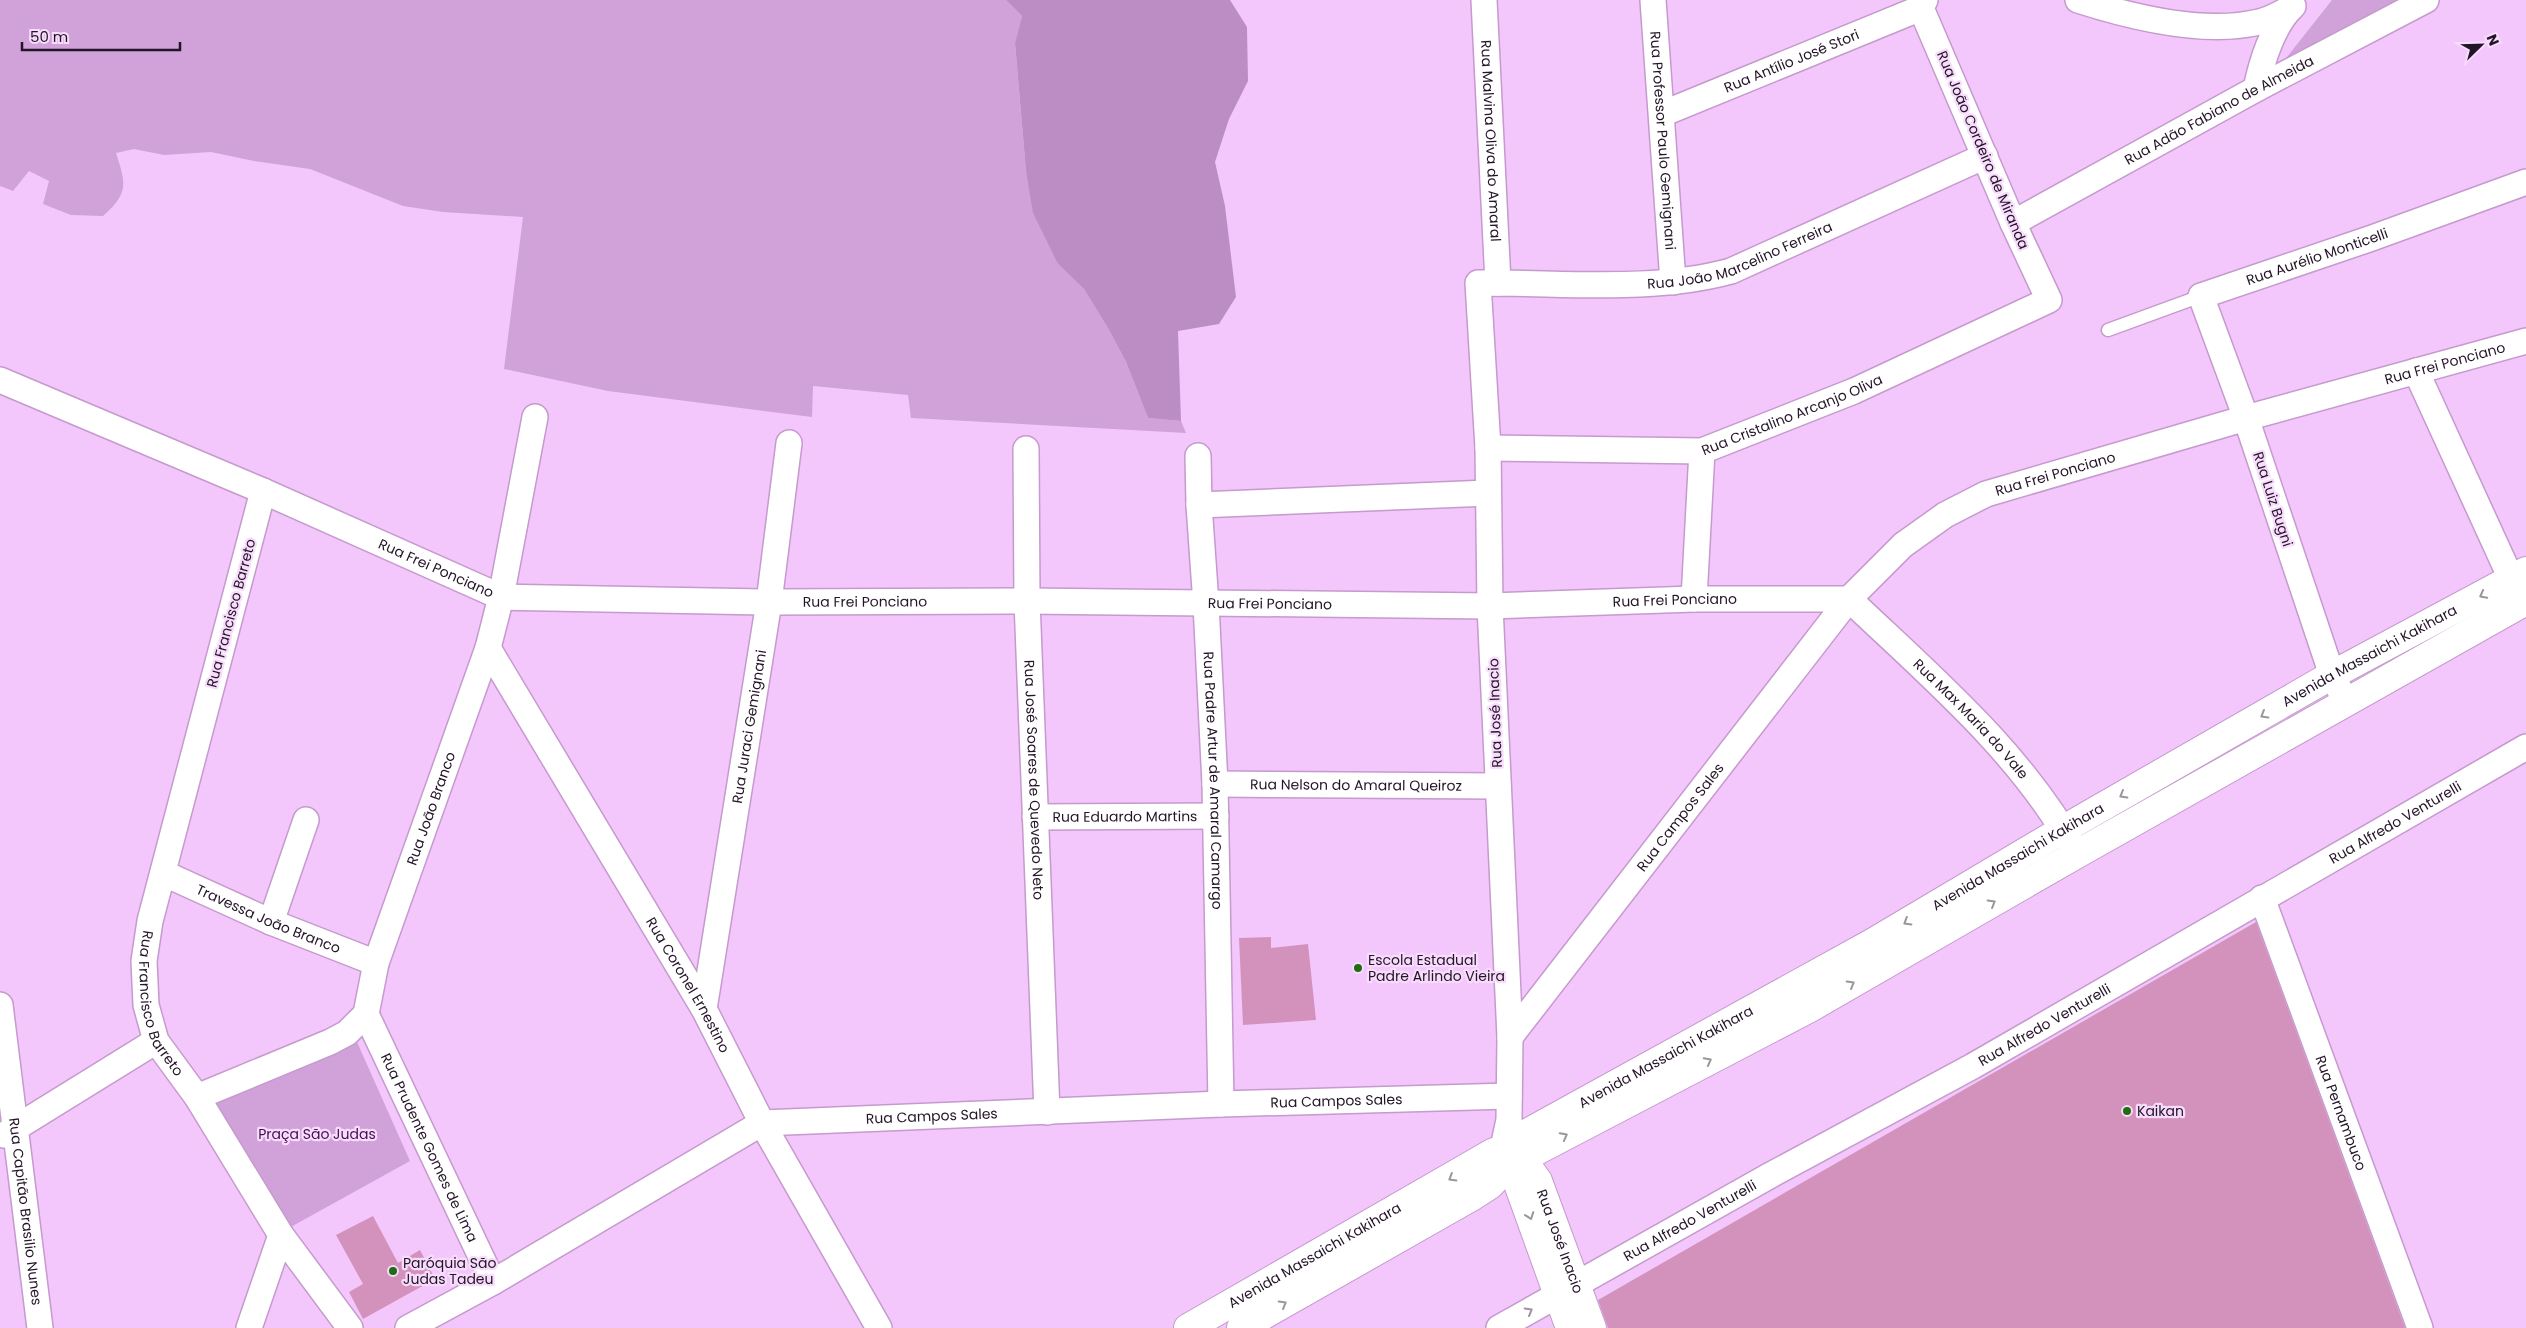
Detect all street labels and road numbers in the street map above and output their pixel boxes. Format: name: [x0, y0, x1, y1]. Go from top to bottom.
street label: Rua Antílio José Stori: [1721, 24, 1862, 98]
street label: Rua Professor Paulo Gemignani: [1645, 31, 1681, 251]
street label: Rua Malvina Oliva do Amaral: [1476, 40, 1506, 242]
street label: Rua João Cordeiro de Miranda: [1932, 48, 2034, 252]
street label: Rua Adão Fabiano de Almeida: [2121, 51, 2317, 170]
street label: Rua João Marcelino Ferreira: [1647, 217, 1835, 294]
street label: Rua Aurélio Monticelli: [2243, 223, 2391, 290]
street label: Rua Frei Ponciano: [2382, 337, 2507, 389]
street label: Rua Cristalino Arcanjo Oliva: [1698, 369, 1886, 460]
street label: Rua Frei Ponciano: [1993, 447, 2118, 501]
street label: Rua Luiz Bugni: [2248, 449, 2298, 549]
street label: Rua Frei Ponciano: [375, 534, 497, 603]
street label: Rua Francisco Barreto: [202, 536, 260, 690]
street label: Rua Frei Ponciano: [1612, 589, 1737, 612]
street label: Rua Frei Ponciano: [803, 591, 927, 612]
street label: Rua Frei Ponciano: [1208, 593, 1332, 614]
street label: Avenida Massaichi Kakihara: [2278, 600, 2460, 712]
street label: Rua Juraci Gemignani: [727, 648, 771, 805]
street label: Rua Padre Artur de Amaral Camargo: [1198, 651, 1227, 910]
street label: Rua Max Maria do Vale: [1909, 654, 2033, 783]
street label: Rua José Inacio: [1483, 658, 1507, 768]
street label: Rua José Soares de Quevedo Neto: [1019, 659, 1049, 900]
street label: Rua João Branco: [402, 749, 460, 868]
street label: Rua Campos Sales: [1632, 759, 1728, 875]
street label: Rua Nelson do Amaral Queiroz: [1250, 774, 1462, 796]
street label: Rua Alfredo Venturelli: [2325, 776, 2465, 869]
street label: Avenida Massaichi Kakihara: [1928, 798, 2108, 915]
street label: Rua Eduardo Martins: [1053, 806, 1197, 827]
street label: Travessa João Branco: [193, 879, 344, 958]
street label: Rua Coronel Ernestino: [641, 913, 735, 1056]
street label: Rua Francisco Barreto: [134, 929, 188, 1080]
street label: Rua Alfredo Venturelli: [1974, 979, 2114, 1071]
street label: Avenida Massaichi Kakihara: [1575, 1000, 1757, 1113]
street label: Rua Prudente Gomes de Lima: [376, 1050, 483, 1246]
street label: Rua Pernambuco: [2311, 1052, 2371, 1173]
street label: Rua Campos Sales: [1270, 1089, 1403, 1113]
street label: Rua Campos Sales: [865, 1103, 998, 1129]
street label: Rua Capitão Brasilio Nunes: [4, 1117, 47, 1306]
street label: Rua Alfredo Venturelli: [1620, 1175, 1760, 1266]
street label: Rua José Inacio: [1532, 1186, 1588, 1296]
street label: Avenida Massaichi Kakihara: [1224, 1198, 1405, 1313]

